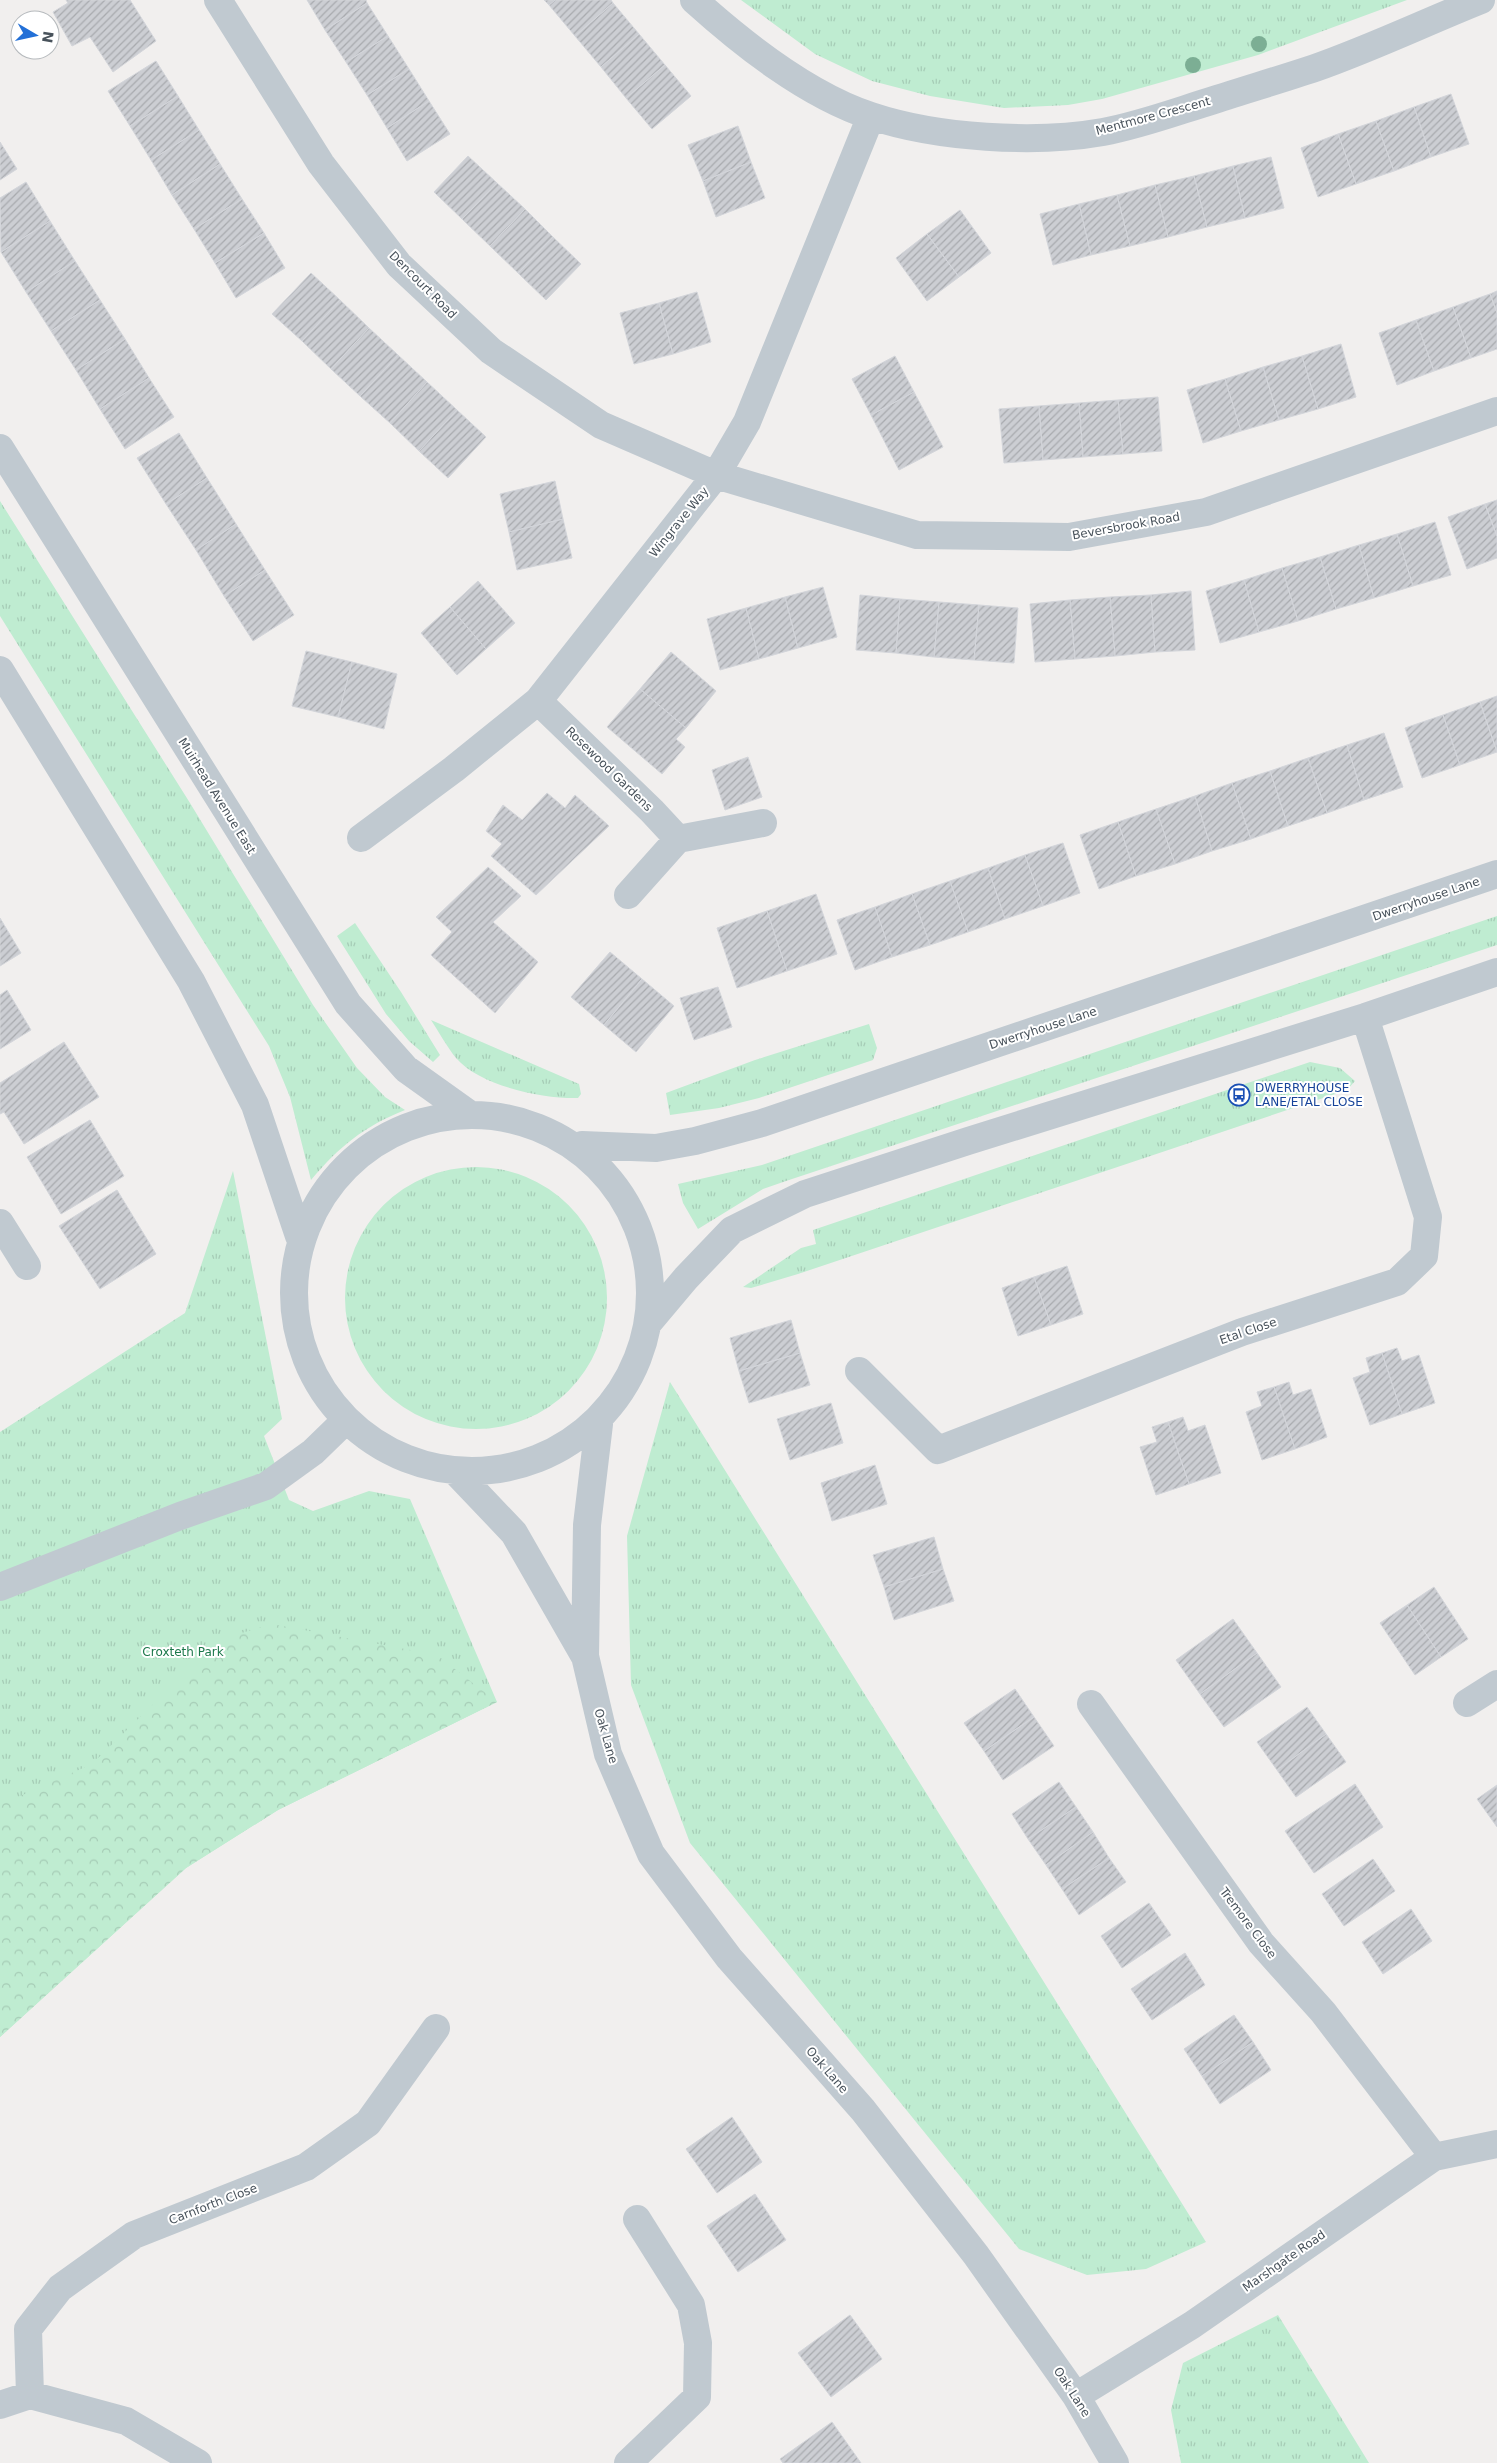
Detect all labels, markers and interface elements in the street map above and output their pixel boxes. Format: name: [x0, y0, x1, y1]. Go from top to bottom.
north arrow: [10, 10, 60, 60]
text: N: [39, 30, 57, 44]
street label: Mentmore Crescent: [1094, 94, 1212, 138]
street label: Dencourt Road: [386, 248, 460, 322]
street label: Wingrave Way: [646, 484, 712, 560]
street label: Beversbrook Road: [1071, 510, 1181, 542]
street label: Rosewood Gardens: [563, 724, 655, 814]
street label: Muirhead Avenue East: [176, 735, 259, 857]
street label: Dwerryhouse Lane: [1371, 874, 1481, 924]
street label: Dwerryhouse Lane: [987, 1004, 1099, 1052]
place label: DWERRYHOUSE LANE/ETAL CLOSE: [1255, 1081, 1363, 1109]
bus stop icon: DWERRYHOUSE LANE/ETAL CLOSE: [1227, 1083, 1251, 1107]
street label: Etal Close: [1218, 1315, 1278, 1347]
park label: Croxteth Park: [142, 1645, 224, 1659]
street label: Oak Lane: [591, 1707, 621, 1765]
street label: Tremore Close: [1216, 1884, 1279, 1961]
street label: Oak Lane: [803, 2044, 851, 2096]
street label: Carnforth Close: [167, 2181, 259, 2227]
street label: Marshgate Road: [1240, 2227, 1328, 2295]
street label: Oak Lane: [1051, 2364, 1093, 2420]

